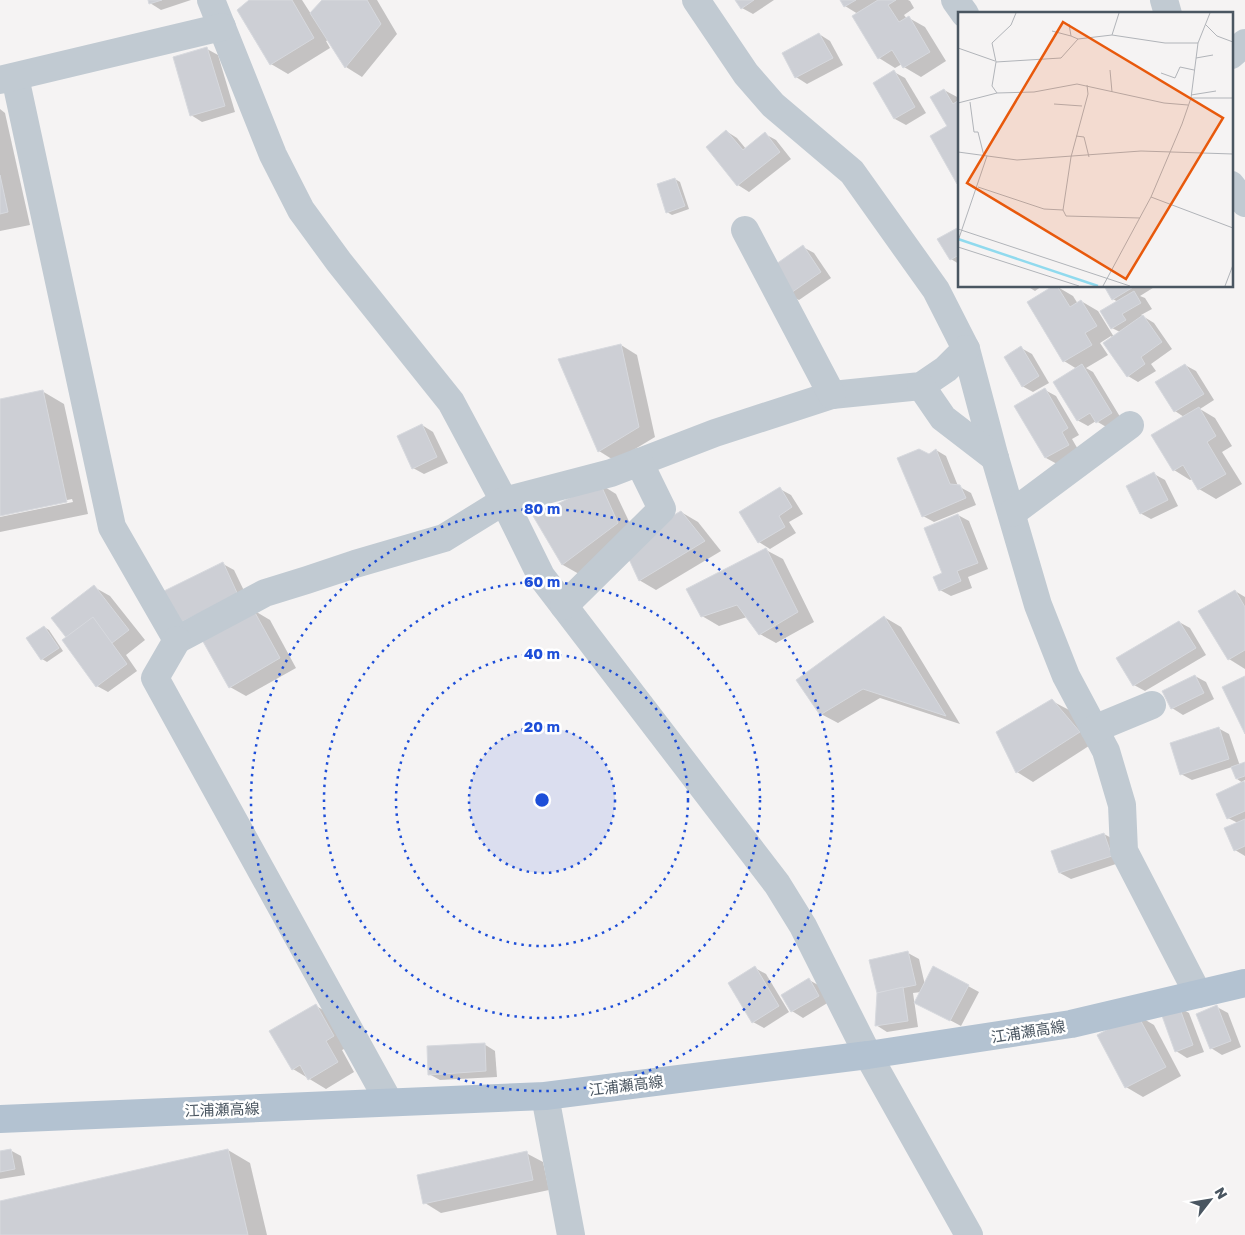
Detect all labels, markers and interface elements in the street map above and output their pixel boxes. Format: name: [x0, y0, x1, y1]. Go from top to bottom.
inset map: [958, 12, 1232, 288]
text: 80 m: [524, 499, 560, 517]
text: 60 m: [524, 572, 560, 590]
text: 40 m: [524, 644, 560, 662]
text: 20 m: [524, 717, 560, 735]
centre of rings: [533, 791, 551, 809]
street label: 江浦瀬高線: [990, 1016, 1066, 1046]
street label: 江浦瀬高線: [588, 1071, 664, 1099]
street label: 江浦瀬高線: [184, 1099, 260, 1119]
north arrow: [1185, 1175, 1235, 1225]
text: N: [1212, 1184, 1232, 1202]

